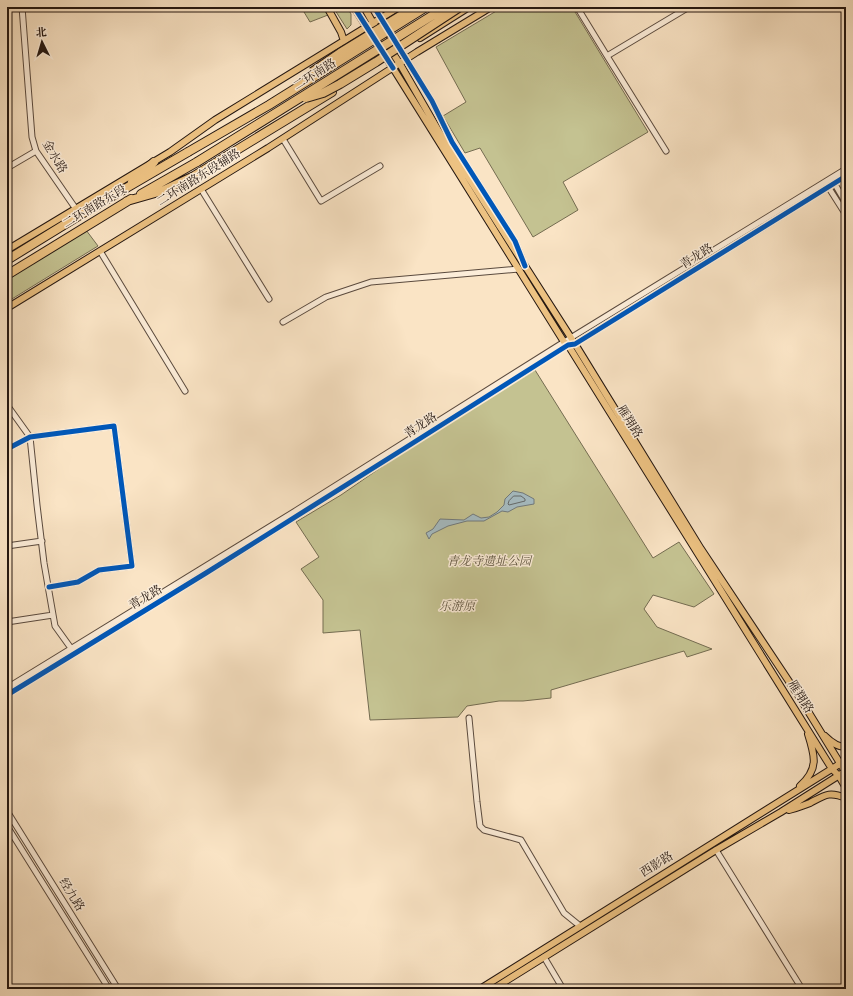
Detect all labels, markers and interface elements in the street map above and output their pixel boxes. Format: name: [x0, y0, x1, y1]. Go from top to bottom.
north arrow: [22, 22, 62, 62]
text: 北: [35, 26, 47, 41]
street label: 二环南路: [290, 55, 340, 95]
street label: 金水路: [38, 137, 70, 177]
street label: 二环南路东段辅路: [154, 146, 244, 210]
street label: 二环南路东段: [60, 182, 130, 232]
street label: 青龙路: [677, 241, 717, 273]
street label: 雁翔路: [613, 402, 645, 442]
street label: 青龙路: [402, 409, 440, 443]
park label: 青龙寺遗址公园: [447, 554, 533, 570]
street label: 青龙路: [126, 582, 166, 614]
park label: 乐游原: [439, 599, 477, 615]
street label: 雁翔路: [784, 677, 816, 717]
street label: 西影路: [637, 849, 677, 881]
street label: 经九路: [55, 875, 87, 915]

